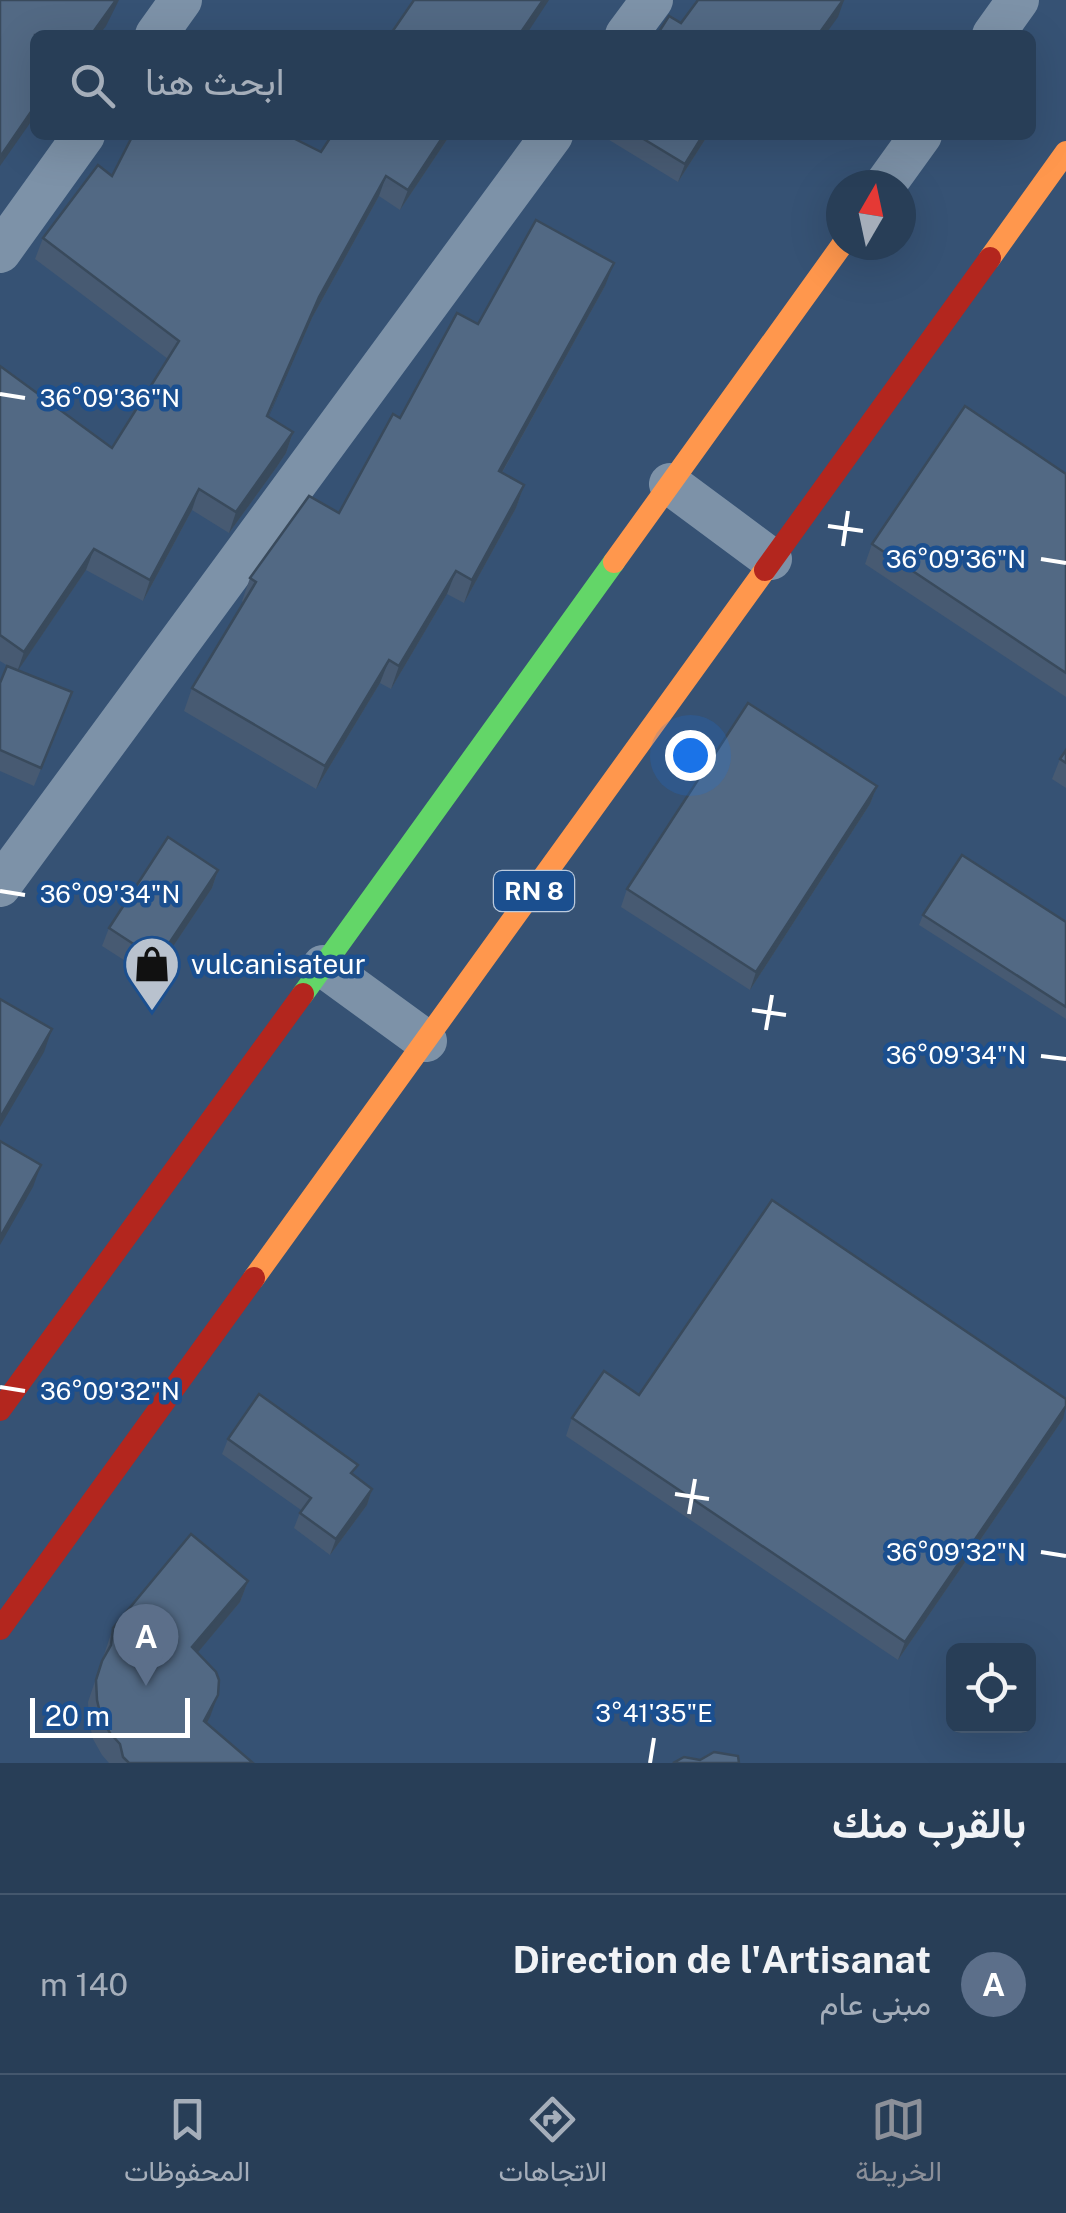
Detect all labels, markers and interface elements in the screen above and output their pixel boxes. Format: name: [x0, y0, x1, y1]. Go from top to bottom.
search box: [30, 30, 1036, 140]
icon: search: [65, 58, 120, 113]
text: ابحث هنا: [145, 59, 285, 104]
north arrow: [826, 170, 916, 260]
text: 36°09'36"N: [40, 383, 180, 413]
text: 36°09'36"N: [886, 544, 1026, 574]
your location: [665, 730, 716, 781]
road number: RN 8: [494, 871, 574, 911]
text: 36°09'34"N: [40, 879, 180, 909]
shop icon: vulcanisateur: [122, 934, 182, 1013]
place label: vulcanisateur: [191, 947, 366, 980]
text: 36°09'34"N: [886, 1040, 1026, 1070]
text: 36°09'32"N: [40, 1376, 180, 1406]
text: 36°09'32"N: [886, 1537, 1026, 1567]
pin: A: [114, 1604, 178, 1686]
map controls: [946, 1643, 1036, 1733]
button: locate: [946, 1643, 1036, 1733]
scale bar: [30, 1693, 190, 1738]
text: 3°41'35"E: [595, 1698, 713, 1728]
text: 20 m: [45, 1699, 110, 1732]
text: بالقرب منك: [832, 1798, 1026, 1847]
text: Direction de l'Artisanat: [512, 1937, 931, 1982]
text: 140 m: [40, 1966, 128, 2003]
text: A: [982, 1966, 1005, 2003]
text: مبنى عام: [819, 1985, 931, 2022]
tab: المحفوظات: [124, 2092, 250, 2196]
tab: الاتجاهات: [498, 2092, 607, 2196]
tab: الخريطة: [855, 2092, 942, 2196]

